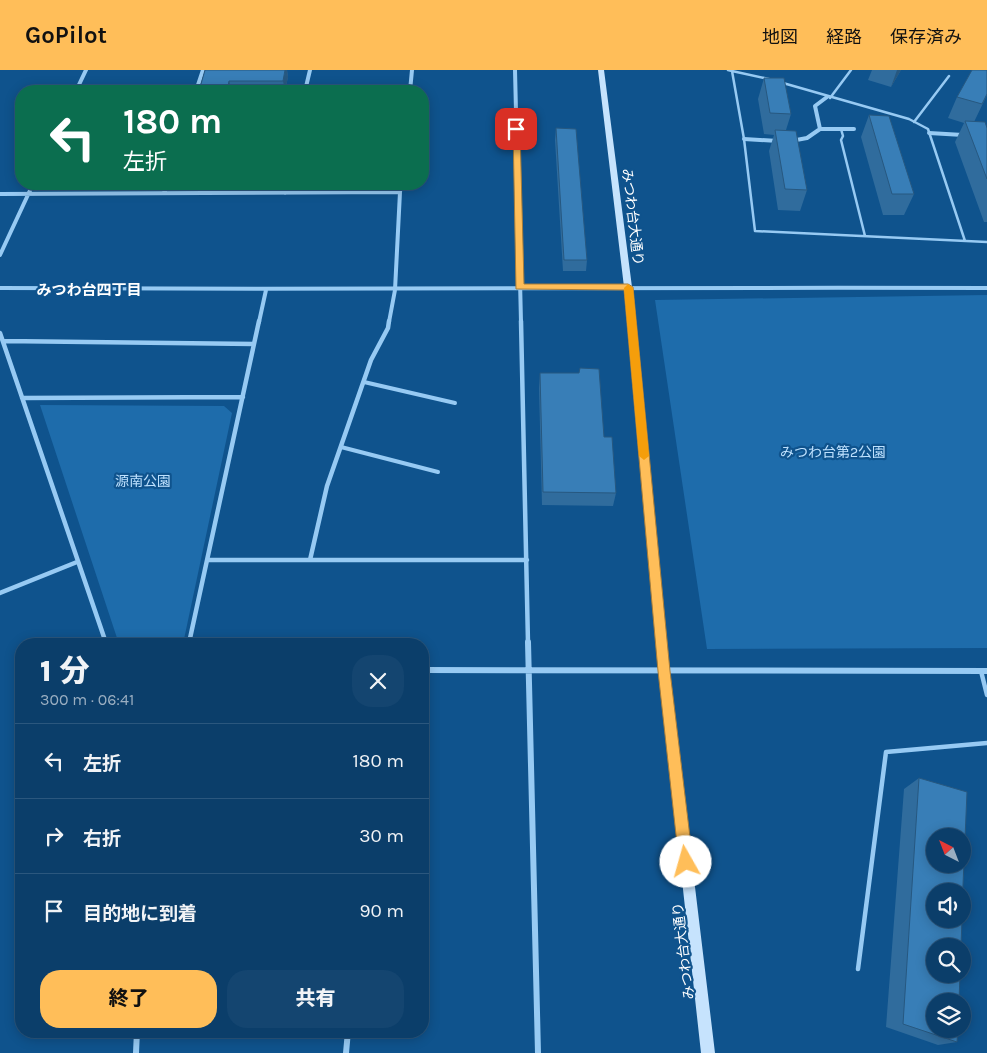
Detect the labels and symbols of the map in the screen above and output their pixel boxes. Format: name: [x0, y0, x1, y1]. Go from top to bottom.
pin: [495, 108, 537, 150]
street label: みつわ台大通り: [618, 167, 647, 267]
district label: みつわ台四丁目: [36, 281, 142, 299]
park label: みつわ台第2公園: [780, 444, 886, 461]
park label: 源南公園: [115, 473, 171, 490]
north arrow: [926, 828, 971, 872]
position arrow: [659, 835, 711, 887]
street label: みつわ台大通り: [669, 901, 698, 1001]

